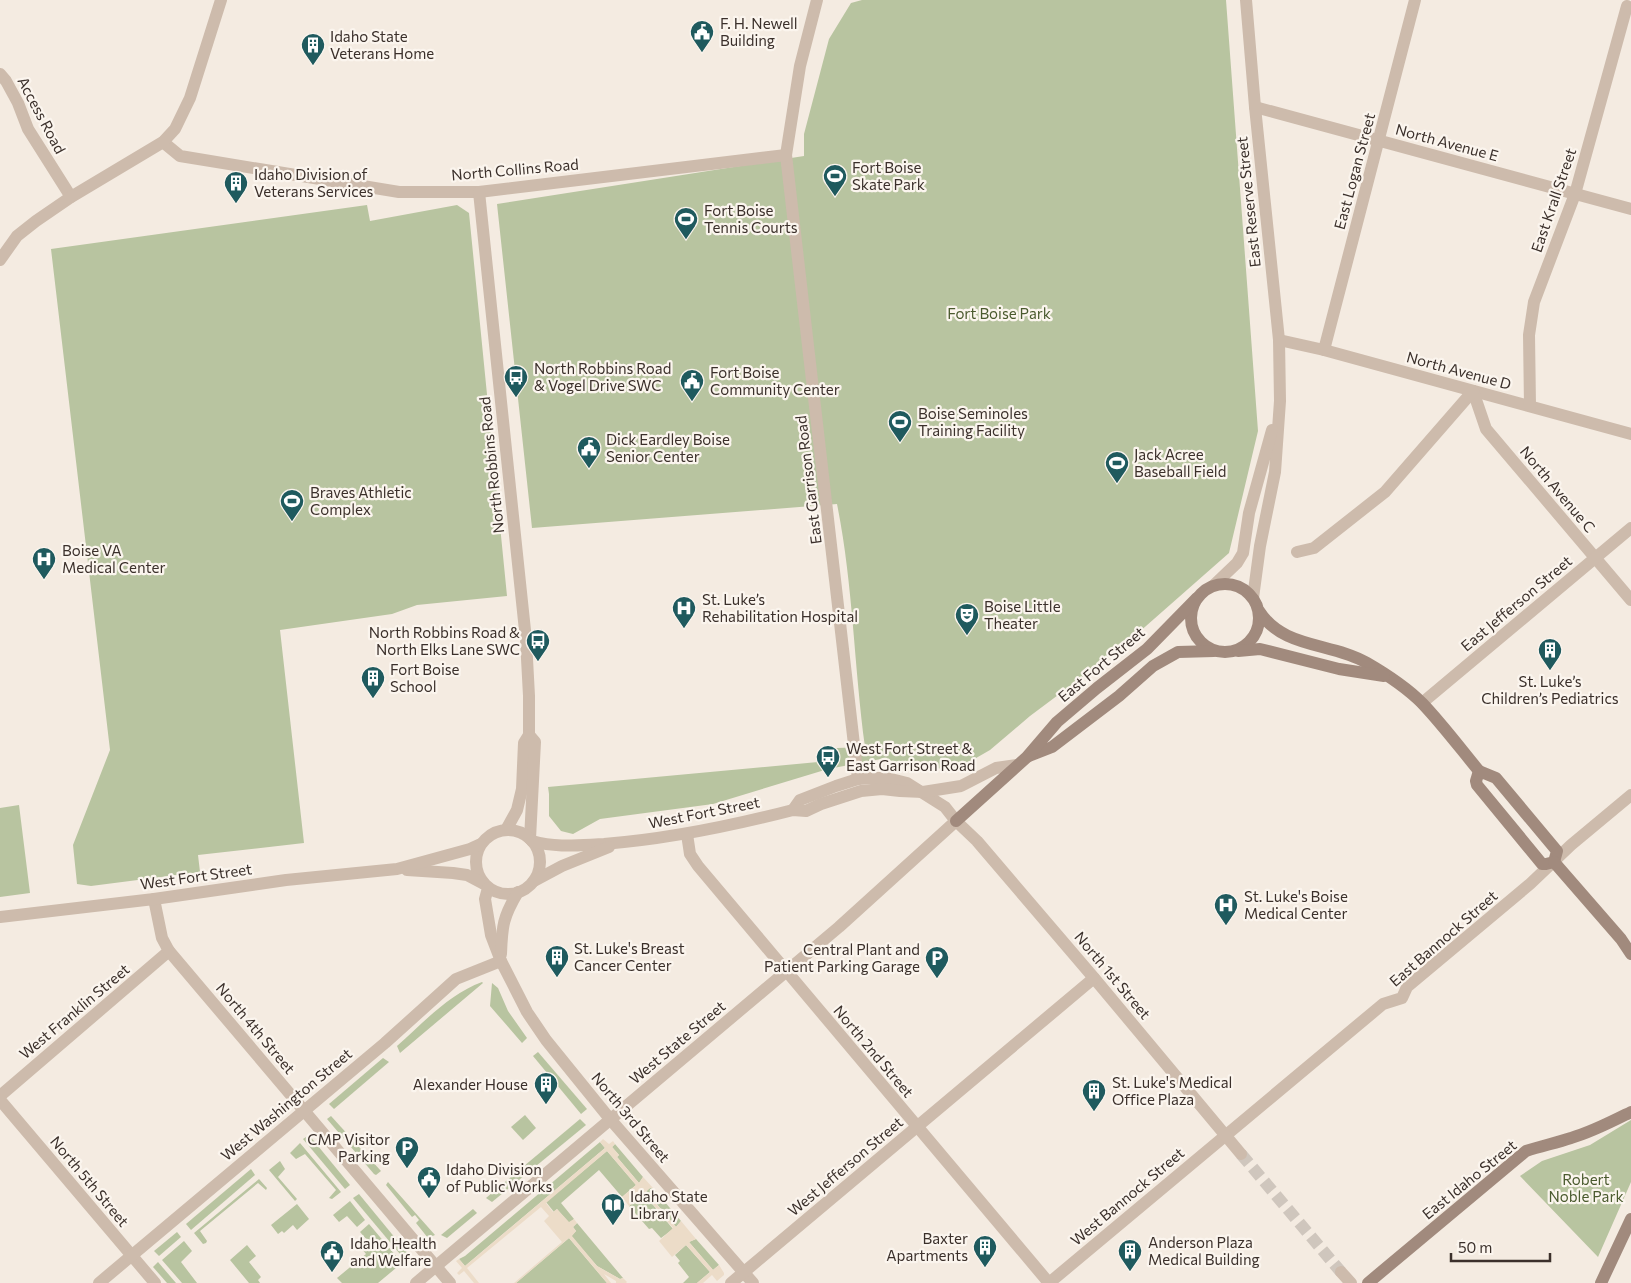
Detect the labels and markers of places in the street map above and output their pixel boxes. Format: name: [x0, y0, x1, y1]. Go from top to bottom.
place label: F. H. Newell Building: [720, 14, 798, 49]
public building icon: F. H. Newell Building: [689, 19, 715, 53]
place label: Idaho State Veterans Home: [330, 27, 434, 62]
building icon: Idaho State Veterans Home: [300, 32, 326, 66]
place label: Fort Boise Skate Park: [852, 158, 925, 193]
sports icon: Fort Boise Skate Park: [822, 163, 848, 197]
place label: Idaho Division of Veterans Services: [254, 165, 374, 200]
building icon: Idaho Division of Veterans Services: [223, 170, 249, 204]
place label: Fort Boise Tennis Courts: [704, 201, 798, 236]
sports icon: Fort Boise Tennis Courts: [673, 206, 699, 240]
place label: North Robbins Road & Vogel Drive SWC: [534, 359, 671, 394]
place label: Fort Boise Community Center: [710, 363, 840, 398]
bus stop icon: North Robbins Road & Vogel Drive SWC: [503, 364, 529, 398]
public building icon: Fort Boise Community Center: [679, 368, 705, 402]
place label: Boise Seminoles Training Facility: [918, 404, 1028, 439]
sports icon: Boise Seminoles Training Facility: [887, 409, 913, 443]
place label: Dick Eardley Boise Senior Center: [606, 430, 730, 465]
public building icon: Dick Eardley Boise Senior Center: [576, 435, 602, 469]
place label: Jack Acree Baseball Field: [1134, 445, 1226, 480]
sports icon: Jack Acree Baseball Field: [1104, 450, 1130, 484]
place label: Braves Athletic Complex: [310, 483, 412, 518]
sports icon: Braves Athletic Complex: [279, 488, 305, 522]
place label: Boise VA Medical Center: [62, 541, 165, 576]
hospital icon: Boise VA Medical Center: [31, 546, 57, 580]
place label: St. Luke’s Rehabilitation Hospital: [702, 590, 858, 625]
hospital icon: St. Luke’s Rehabilitation Hospital: [671, 595, 697, 629]
place label: Boise Little Theater: [984, 597, 1061, 632]
theatre icon: Boise Little Theater: [954, 602, 980, 636]
place label: North Robbins Road & North Elks Lane SWC: [369, 623, 520, 658]
bus stop icon: North Robbins Road & North Elks Lane SWC: [525, 628, 551, 662]
building icon: St. Luke’s Children’s Pediatrics: [1537, 637, 1563, 671]
place label: Fort Boise School: [390, 660, 460, 695]
building icon: Fort Boise School: [360, 665, 386, 699]
place label: St. Luke’s Children’s Pediatrics: [1481, 672, 1619, 707]
place label: West Fort Street & East Garrison Road: [846, 739, 976, 774]
bus stop icon: West Fort Street & East Garrison Road: [815, 744, 841, 778]
place label: St. Luke's Boise Medical Center: [1244, 887, 1348, 922]
hospital icon: St. Luke's Boise Medical Center: [1213, 892, 1239, 926]
place label: St. Luke's Breast Cancer Center: [574, 939, 685, 974]
place label: Central Plant and Patient Parking Garage: [764, 940, 920, 975]
building icon: St. Luke's Breast Cancer Center: [544, 944, 570, 978]
parking icon: Central Plant and Patient Parking Garage: [924, 945, 950, 979]
building icon: Alexander House: [533, 1071, 559, 1105]
place label: St. Luke's Medical Office Plaza: [1112, 1073, 1232, 1108]
place label: Alexander House: [413, 1075, 528, 1093]
building icon: St. Luke's Medical Office Plaza: [1081, 1078, 1107, 1112]
place label: CMP Visitor Parking: [307, 1130, 390, 1165]
parking icon: CMP Visitor Parking: [394, 1135, 420, 1169]
place label: Idaho Division of Public Works: [446, 1160, 553, 1195]
public building icon: Idaho Division of Public Works: [416, 1165, 442, 1199]
place label: Idaho State Library: [630, 1187, 708, 1222]
library icon: Idaho State Library: [600, 1192, 626, 1226]
place label: Baxter Apartments: [886, 1229, 968, 1264]
place label: Anderson Plaza Medical Building: [1148, 1233, 1260, 1268]
place label: Idaho Health and Welfare: [350, 1234, 437, 1269]
building icon: Baxter Apartments: [972, 1234, 998, 1268]
building icon: Anderson Plaza Medical Building: [1117, 1238, 1143, 1272]
public building icon: Idaho Health and Welfare: [319, 1239, 345, 1273]

